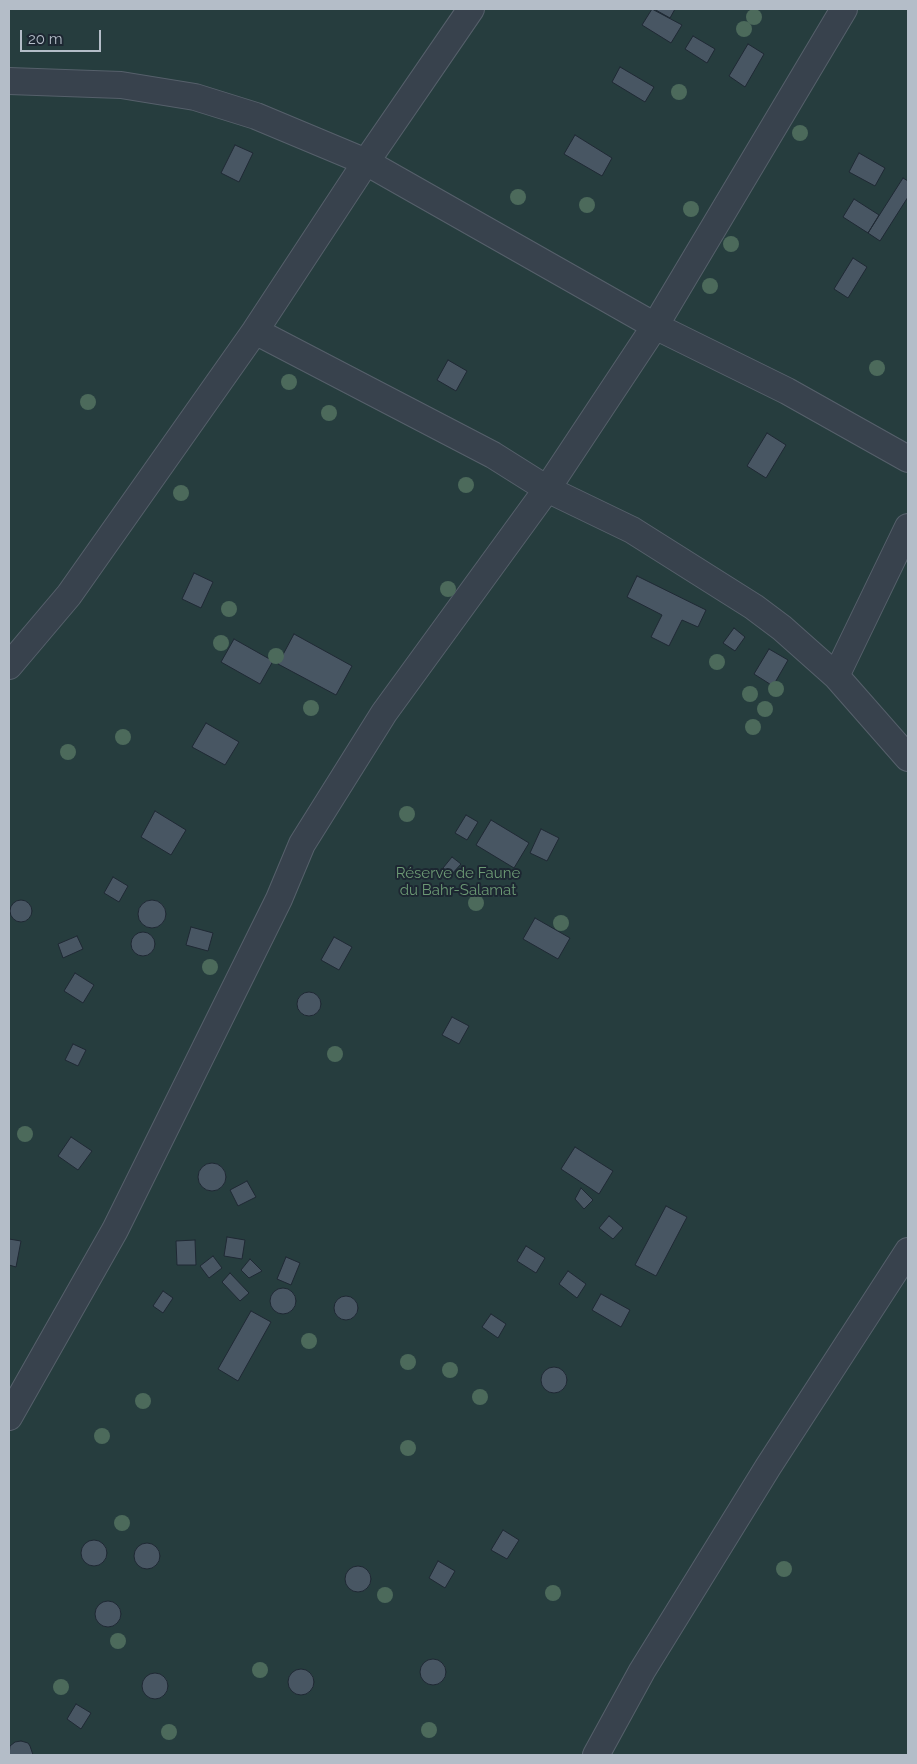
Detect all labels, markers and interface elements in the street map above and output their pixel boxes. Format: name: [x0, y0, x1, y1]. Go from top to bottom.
scale bar: [22, 20, 104, 52]
text: 20 m: [28, 30, 63, 48]
park label: Réserve de Faune du Bahr-Salamat: [396, 864, 520, 899]

